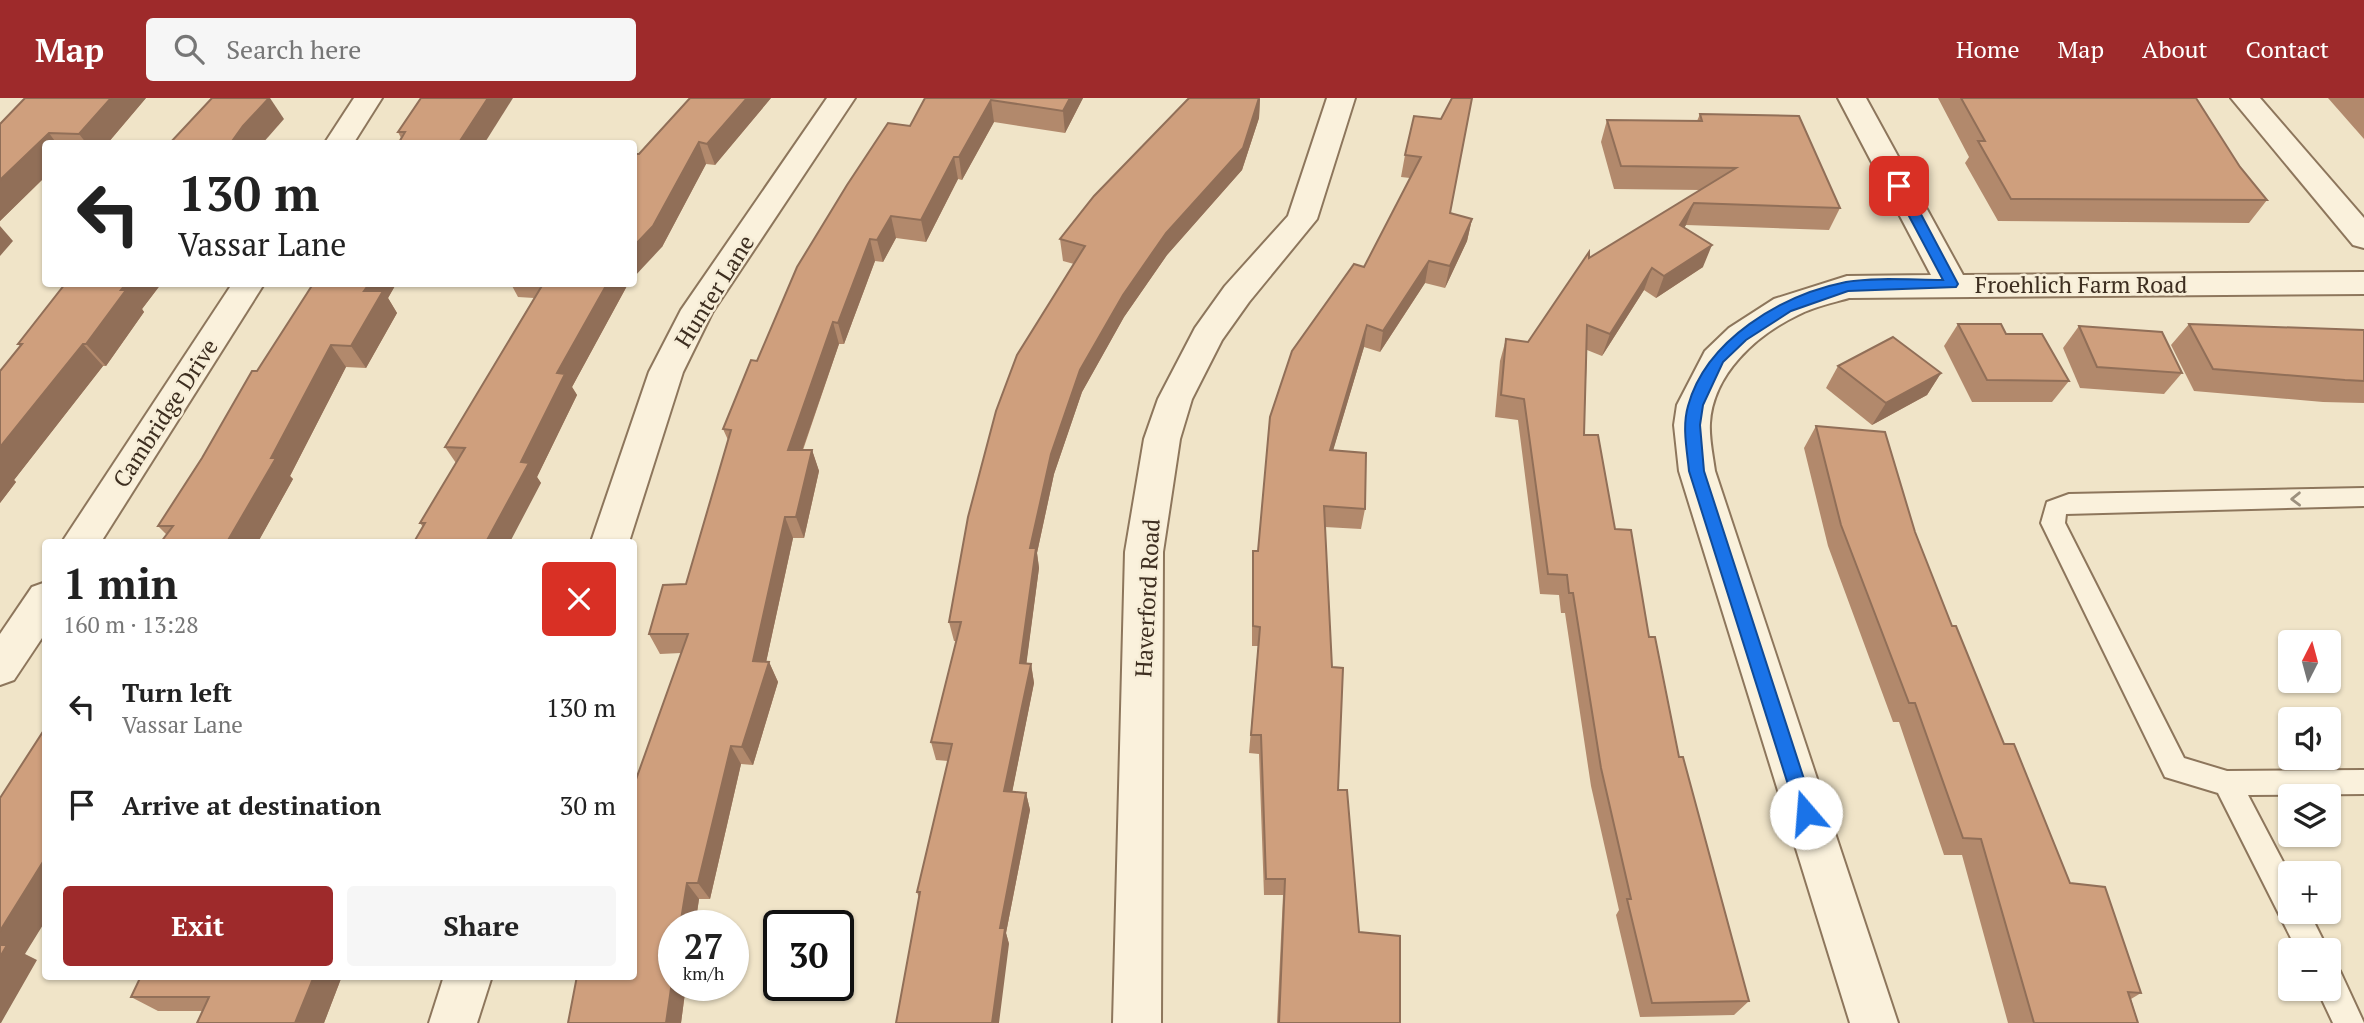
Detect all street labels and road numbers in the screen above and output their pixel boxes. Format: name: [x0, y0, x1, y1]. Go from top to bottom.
street label: Hunter Lane: [667, 229, 761, 353]
street label: Froehlich Farm Road: [1975, 269, 2187, 300]
street label: Cambridge Drive: [105, 333, 225, 493]
street label: Haverford Road: [1127, 518, 1167, 678]

